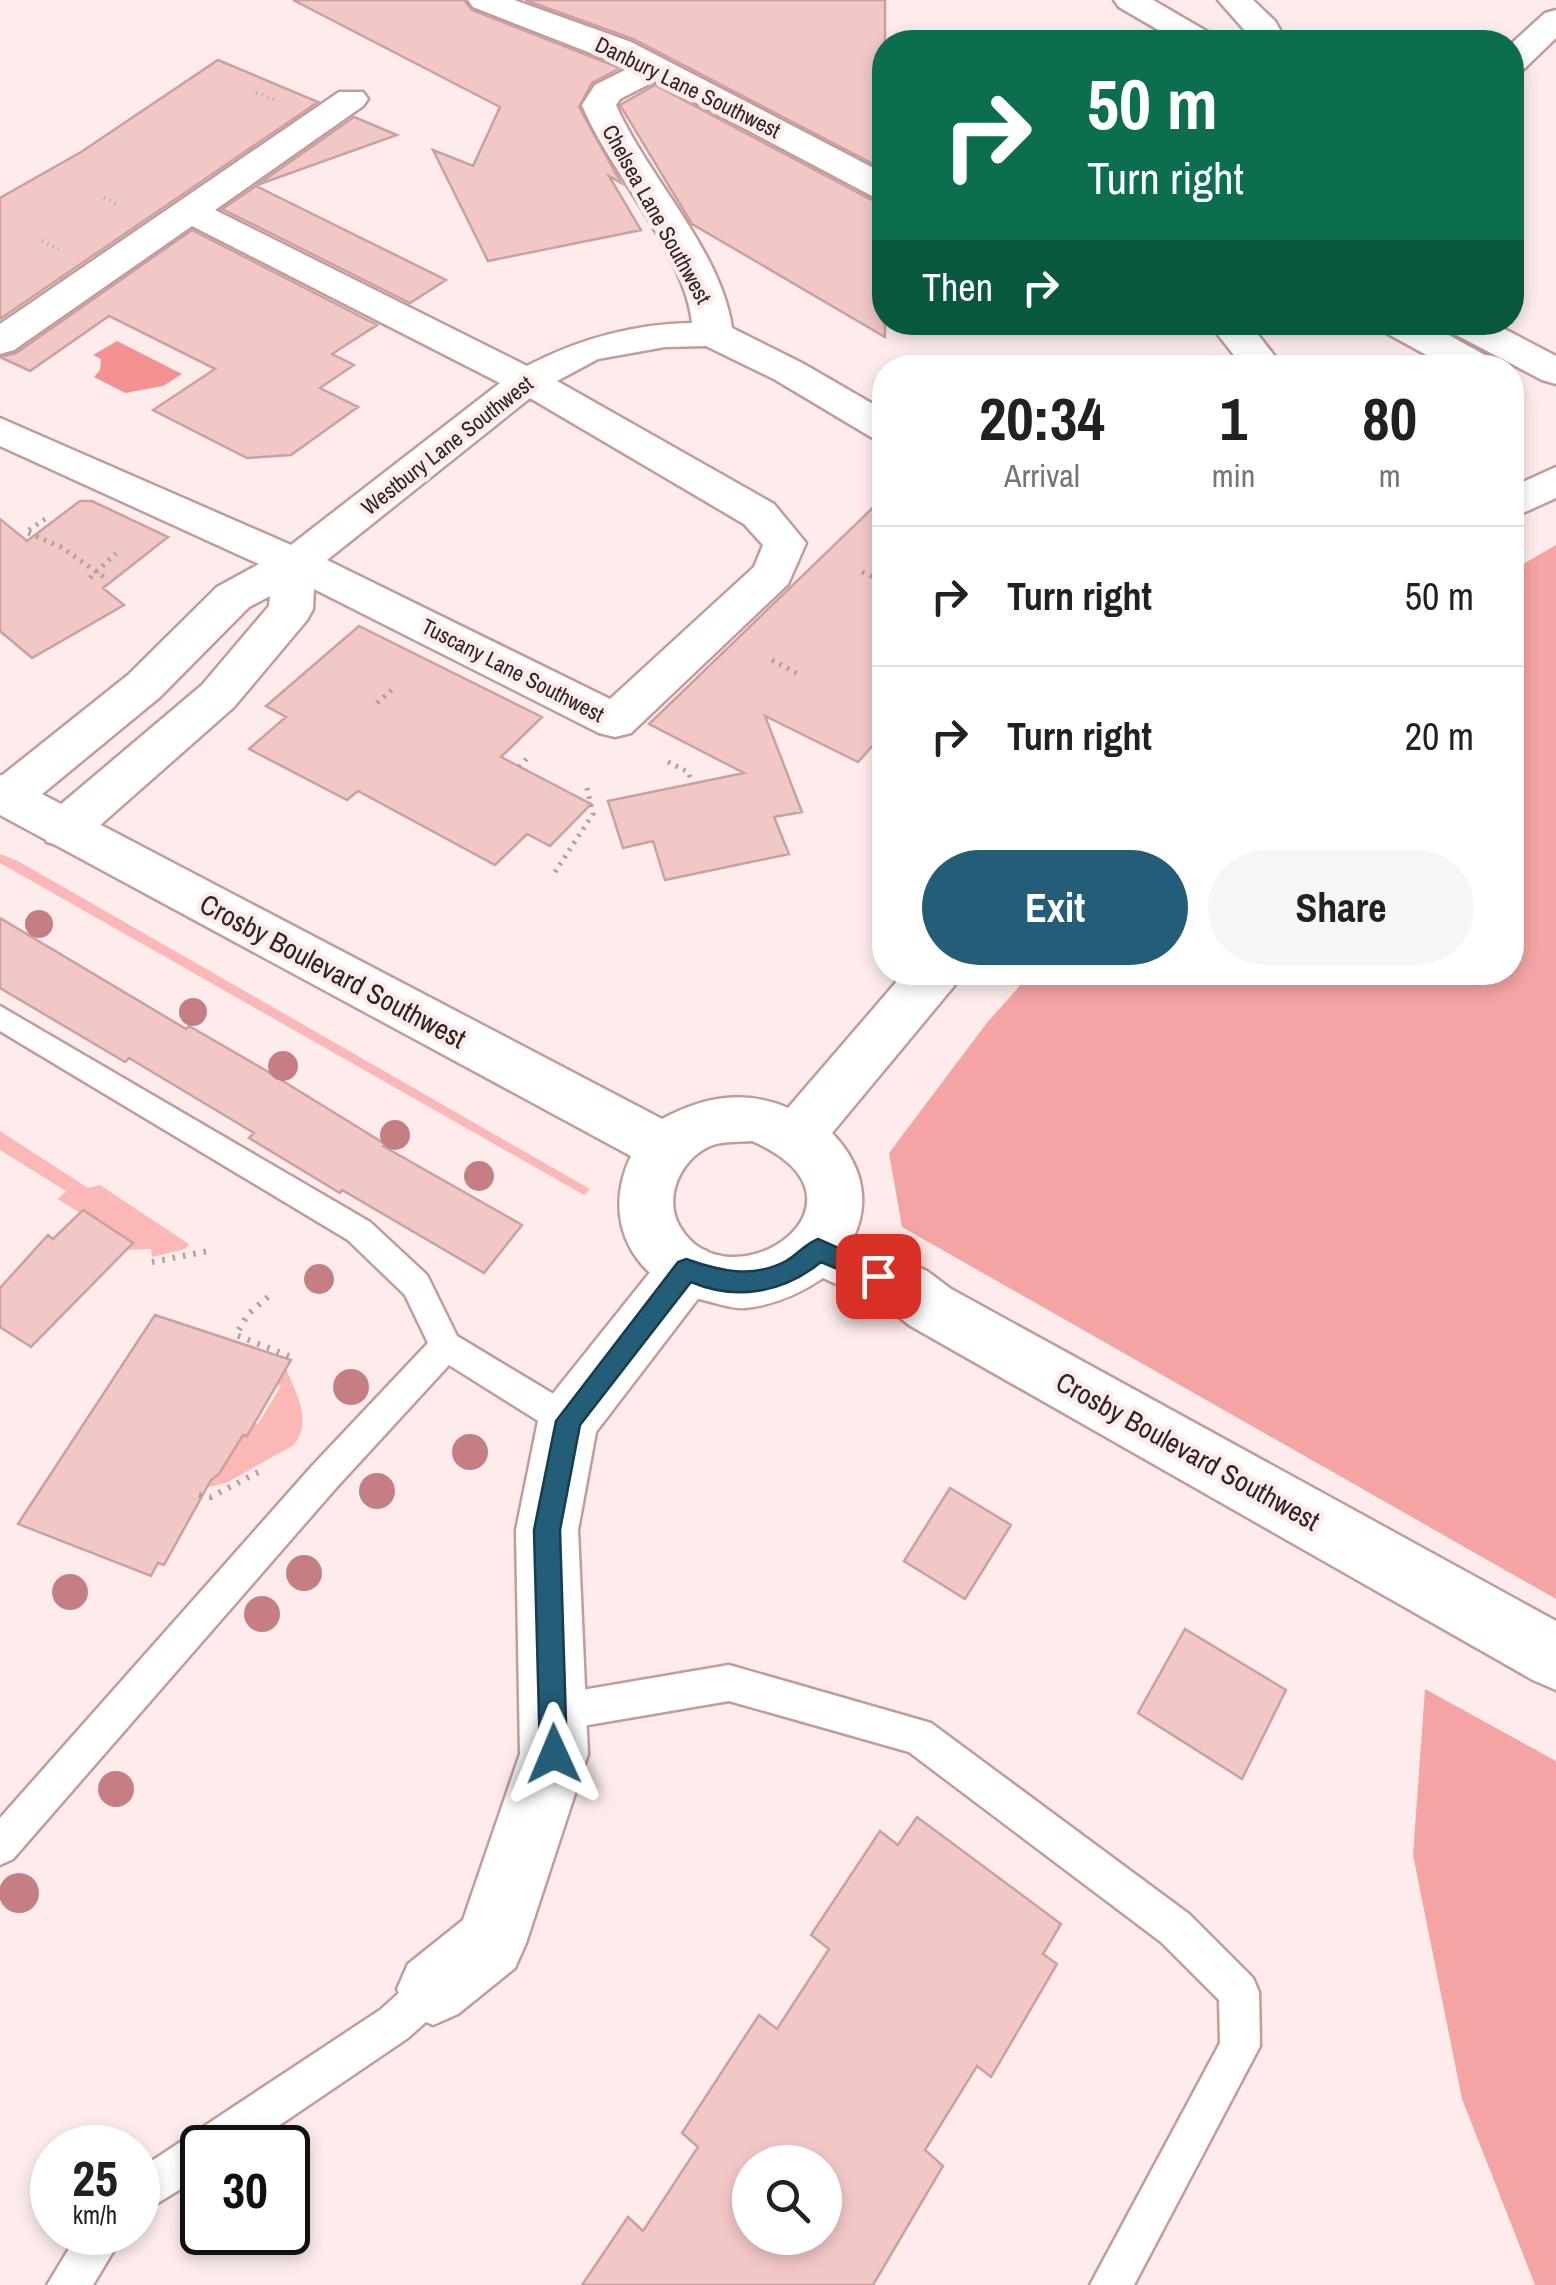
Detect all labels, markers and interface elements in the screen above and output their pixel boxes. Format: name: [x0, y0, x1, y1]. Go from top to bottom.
street label: Danbury Lane Southwest: [590, 29, 786, 145]
text: 50 m: [1087, 57, 1218, 151]
icon: right: [922, 70, 1052, 200]
street label: Chelsea Lane Southwest: [595, 119, 719, 309]
text: Turn right: [1087, 147, 1244, 208]
icon: right: [1013, 260, 1068, 315]
text: Then: [922, 262, 993, 313]
street label: Westbury Lane Southwest: [355, 368, 539, 522]
text: 20:34: [979, 378, 1105, 459]
text: 1: [1220, 378, 1247, 459]
text: 80: [1362, 378, 1417, 459]
text: Arrival: [1004, 454, 1080, 497]
text: min: [1212, 454, 1255, 497]
text: m: [1379, 454, 1401, 497]
icon: right: [922, 569, 977, 624]
text: Turn right: [1007, 571, 1152, 622]
text: 50 m: [1405, 571, 1474, 622]
street label: Tuscany Lane Southwest: [417, 611, 609, 729]
icon: right: [922, 709, 977, 764]
text: Turn right: [1007, 711, 1152, 762]
text: 20 m: [1405, 711, 1474, 762]
button: Exit: [922, 850, 1188, 965]
button: Share: [1208, 850, 1474, 965]
street label: Crosby Boulevard Southwest: [193, 885, 473, 1057]
pin: [836, 1234, 921, 1319]
icon: arrive: [851, 1249, 906, 1304]
street label: Crosby Boulevard Southwest: [1049, 1363, 1327, 1539]
position arrow: [502, 1702, 606, 1806]
speed limit sign: 30: [180, 2125, 310, 2255]
text: 25: [72, 2144, 118, 2212]
map controls: [732, 2145, 842, 2255]
button: search: [732, 2145, 842, 2255]
text: km/h: [73, 2198, 117, 2232]

